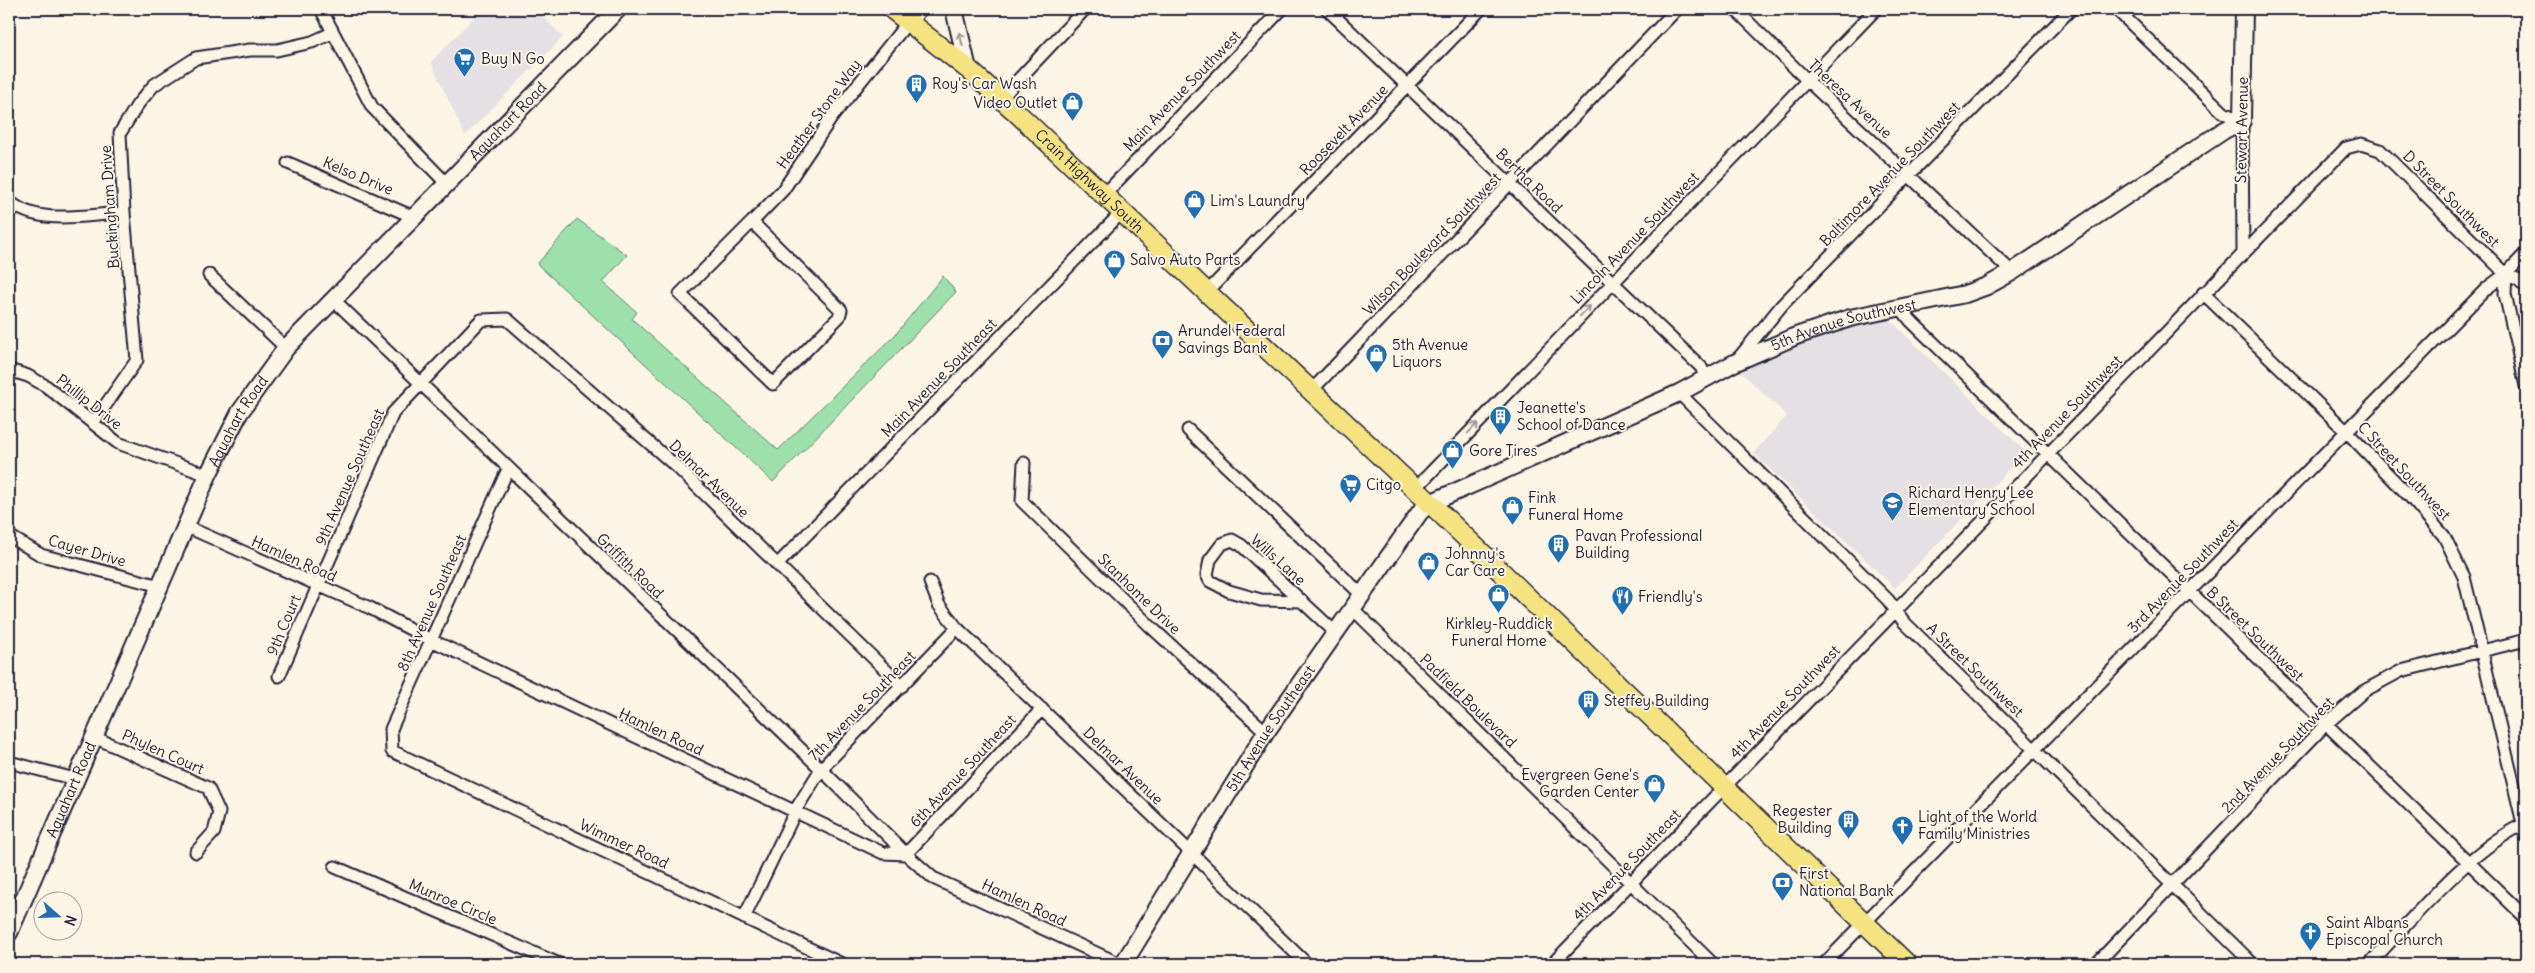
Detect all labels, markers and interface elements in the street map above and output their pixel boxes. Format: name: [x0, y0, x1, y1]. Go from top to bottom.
street label: Main Avenue Southwest: [1119, 26, 1244, 155]
one-way arrow: [956, 31, 965, 47]
supermarket icon: Buy N Go: [453, 47, 477, 78]
place label: Buy N Go: [481, 49, 545, 68]
street label: Heather Stone Way: [772, 55, 865, 172]
street label: Theresa Avenue: [1805, 55, 1896, 142]
building icon: Roy's Car Wash: [904, 72, 928, 103]
place label: Roy's Car Wash: [932, 74, 1037, 93]
street label: Stewart Avenue: [2231, 77, 2252, 183]
street label: Aquahart Road: [465, 78, 550, 164]
street label: Roosevelt Avenue: [1296, 80, 1392, 179]
shop icon: Video Outlet: [1061, 91, 1085, 122]
place label: Video Outlet: [974, 93, 1057, 112]
street label: Baltimore Avenue Southwest: [1815, 97, 1964, 250]
street label: Crain Highway South: [1031, 125, 1148, 237]
street label: Bertha Road: [1492, 144, 1567, 217]
street label: Buckingham Drive: [96, 145, 123, 269]
street label: D Street Southwest: [2399, 146, 2504, 251]
street label: Kelso Drive: [320, 152, 396, 199]
street label: Wilson Boulevard Southwest: [1358, 168, 1505, 319]
street label: Lincoln Avenue Southwest: [1567, 168, 1703, 308]
shop icon: Lim's Laundry: [1182, 189, 1206, 220]
place label: Lim's Laundry: [1210, 191, 1305, 210]
shop icon: Salvo Auto Parts: [1102, 248, 1126, 279]
place label: Salvo Auto Parts: [1130, 250, 1240, 269]
street label: 5th Avenue Southwest: [1768, 294, 1918, 355]
one-way arrow: [1579, 304, 1591, 317]
street label: Main Avenue Southeast: [877, 314, 1000, 441]
place label: Arundel Federal Savings Bank: [1178, 321, 1285, 357]
bank icon: Arundel Federal Savings Bank: [1150, 328, 1174, 359]
place label: 5th Avenue Liquors: [1392, 335, 1468, 371]
shop icon: 5th Avenue Liquors: [1364, 342, 1388, 373]
street label: 4th Avenue Southwest: [2007, 351, 2126, 472]
street label: Phillip Drive: [52, 370, 126, 433]
street label: Aquahart Road: [204, 372, 272, 470]
place label: Jeanette's School of Dance: [1517, 398, 1626, 434]
building icon: Jeanette's School of Dance: [1489, 405, 1513, 436]
street label: 9th Avenue Southeast: [311, 406, 388, 548]
street label: C Street Southwest: [2354, 417, 2455, 524]
one-way arrow: [1467, 422, 1479, 435]
street label: Delmar Avenue: [665, 436, 753, 522]
shop icon: Gore Tires: [1441, 439, 1465, 470]
place label: Gore Tires: [1469, 441, 1538, 460]
supermarket icon: Citgo: [1338, 473, 1362, 504]
place label: Citgo: [1366, 475, 1401, 494]
place label: Richard Henry Lee Elementary School: [1908, 483, 2035, 519]
place label: Fink Funeral Home: [1528, 488, 1623, 524]
school or university icon: Richard Henry Lee Elementary School: [1880, 490, 1904, 521]
shop icon: Fink Funeral Home: [1500, 495, 1524, 526]
street label: 3rd Avenue Southwest: [2123, 515, 2242, 637]
place label: Pavan Professional Building: [1575, 526, 1702, 562]
street label: Griffith Road: [593, 529, 668, 602]
street label: Cayer Drive: [46, 530, 128, 571]
street label: Wills Lane: [1247, 530, 1310, 589]
street label: Hamlen Road: [249, 531, 340, 586]
street label: 8th Avenue Southeast: [393, 532, 470, 674]
building icon: Pavan Professional Building: [1547, 533, 1571, 564]
place label: Johnny's Car Care: [1445, 544, 1505, 580]
street label: Stanhome Drive: [1094, 549, 1185, 638]
shop icon: Johnny's Car Care: [1417, 551, 1441, 582]
street label: B Street Southwest: [2203, 582, 2308, 685]
shop icon: Kirkley-Ruddick Funeral Home: [1487, 583, 1511, 614]
restaurant icon: Friendly's: [1610, 585, 1634, 616]
place label: Friendly's: [1638, 587, 1703, 606]
street label: 9th Court: [262, 592, 305, 658]
place label: Kirkley-Ruddick Funeral Home: [1445, 614, 1553, 650]
street label: A Street Southwest: [1923, 618, 2028, 721]
street label: 4th Avenue Southwest: [1725, 641, 1844, 762]
street label: 7th Avenue Southeast: [804, 646, 919, 765]
street label: Padfield Boulevard: [1416, 650, 1521, 752]
street label: 5th Avenue Southeast: [1222, 661, 1319, 795]
building icon: Steffey Building: [1576, 689, 1600, 720]
place label: Steffey Building: [1604, 691, 1709, 710]
street label: 2nd Avenue Southwest: [2217, 693, 2338, 817]
street label: Hamlen Road: [616, 704, 707, 760]
street label: 6th Avenue Southeast: [905, 710, 1020, 831]
street label: Delmar Avenue: [1079, 723, 1167, 809]
street label: Phylen Court: [119, 725, 207, 778]
street label: Aquahart Road: [42, 739, 100, 840]
place label: Evergreen Gene's Garden Center: [1521, 765, 1639, 801]
shop icon: Evergreen Gene's Garden Center: [1643, 772, 1667, 803]
place label: Regester Building: [1772, 801, 1832, 837]
street label: 4th Avenue Southeast: [1569, 805, 1685, 924]
place label: Light of the World Family Ministries: [1918, 807, 2037, 843]
building icon: Regester Building: [1836, 808, 1860, 839]
church icon: Light of the World Family Ministries: [1890, 814, 1914, 845]
street label: Wimmer Road: [577, 815, 672, 873]
place label: First National Bank: [1799, 864, 1894, 900]
bank icon: First National Bank: [1771, 871, 1795, 902]
street label: Munroe Circle: [406, 874, 500, 929]
street label: Hamlen Road: [979, 875, 1070, 931]
north arrow: [32, 890, 82, 940]
text: N: [60, 913, 80, 928]
place label: Saint Albans Episcopal Church: [2326, 913, 2443, 949]
church icon: Saint Albans Episcopal Church: [2298, 920, 2322, 951]

